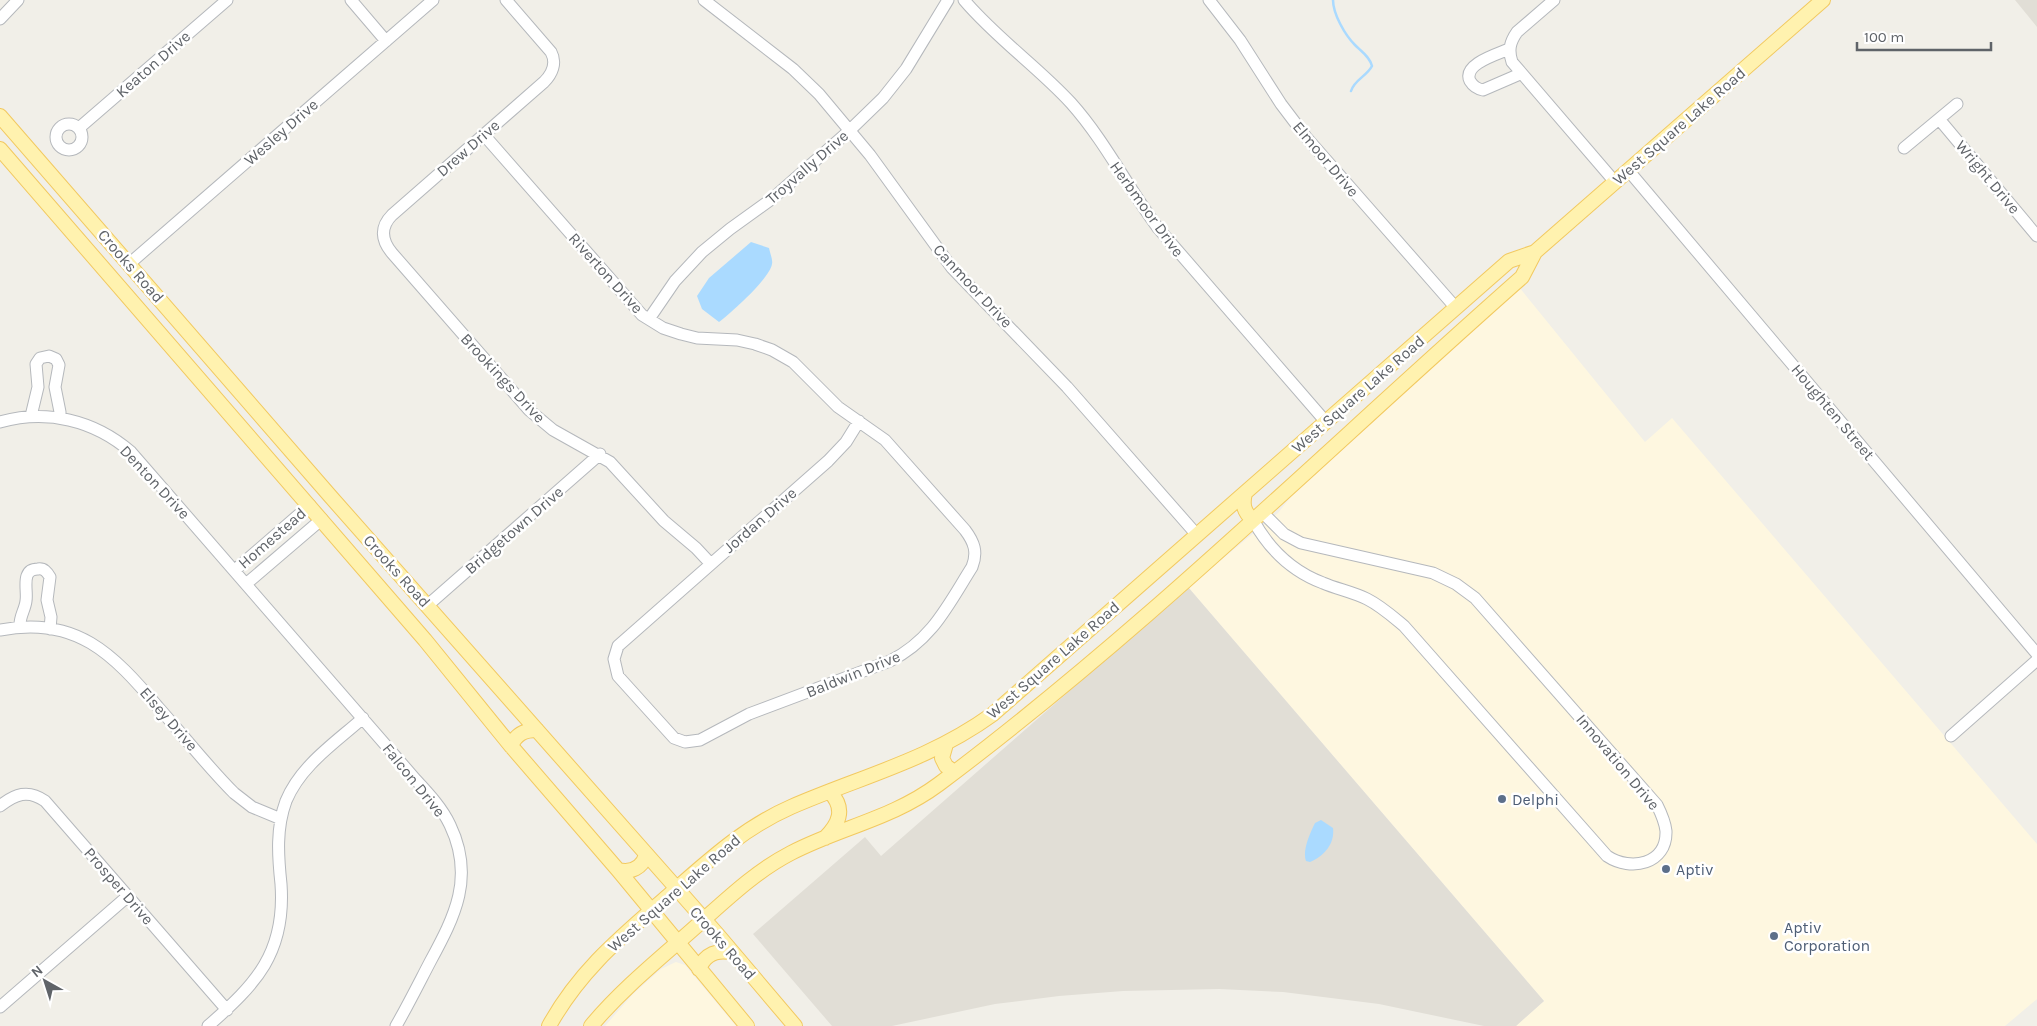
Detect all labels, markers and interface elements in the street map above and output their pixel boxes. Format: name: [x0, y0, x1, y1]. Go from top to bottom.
scale bar: [1857, 20, 1991, 52]
street label: Keaton Drive: [112, 27, 194, 101]
text: 100 m: [1864, 28, 1904, 46]
street label: West Square Lake Road: [1609, 63, 1749, 189]
street label: Wesley Drive: [240, 95, 322, 169]
street label: Drew Drive: [433, 115, 503, 181]
street label: Elmoor Drive: [1289, 117, 1363, 201]
street label: Troyvally Drive: [762, 126, 852, 208]
street label: Wright Drive: [1952, 136, 2024, 218]
street label: Herbmoor Drive: [1106, 157, 1188, 261]
street label: Crooks Road: [94, 225, 168, 307]
street label: Riverton Drive: [565, 229, 647, 317]
street label: Canmoor Drive: [929, 240, 1017, 332]
street label: Brookings Drive: [457, 329, 549, 427]
street label: West Square Lake Road: [1288, 331, 1428, 457]
street label: Houghten Street: [1787, 360, 1879, 464]
street label: Denton Drive: [116, 441, 194, 523]
street label: Bridgetown Drive: [461, 482, 567, 578]
street label: Jordan Drive: [720, 483, 800, 557]
street label: Homestead: [234, 503, 310, 573]
street label: Crooks Road: [359, 531, 435, 611]
street label: West Square Lake Road: [983, 597, 1123, 723]
street label: Baldwin Drive: [803, 646, 903, 702]
street label: Elsey Drive: [136, 683, 202, 755]
street label: Innovation Drive: [1572, 710, 1664, 814]
street label: Falcon Drive: [379, 739, 449, 821]
place label: Delphi: [1512, 790, 1559, 809]
marker: Delphi: [1496, 793, 1508, 805]
street label: West Square Lake Road: [604, 830, 744, 956]
street label: Prosper Drive: [80, 843, 158, 929]
place label: Aptiv: [1676, 860, 1713, 879]
marker: Aptiv: [1660, 863, 1672, 875]
street label: Crooks Road: [686, 902, 760, 984]
place label: Aptiv Corporation: [1784, 918, 1870, 955]
marker: Aptiv Corporation: [1768, 930, 1780, 942]
north arrow: [20, 956, 70, 1006]
text: N: [28, 962, 46, 981]

